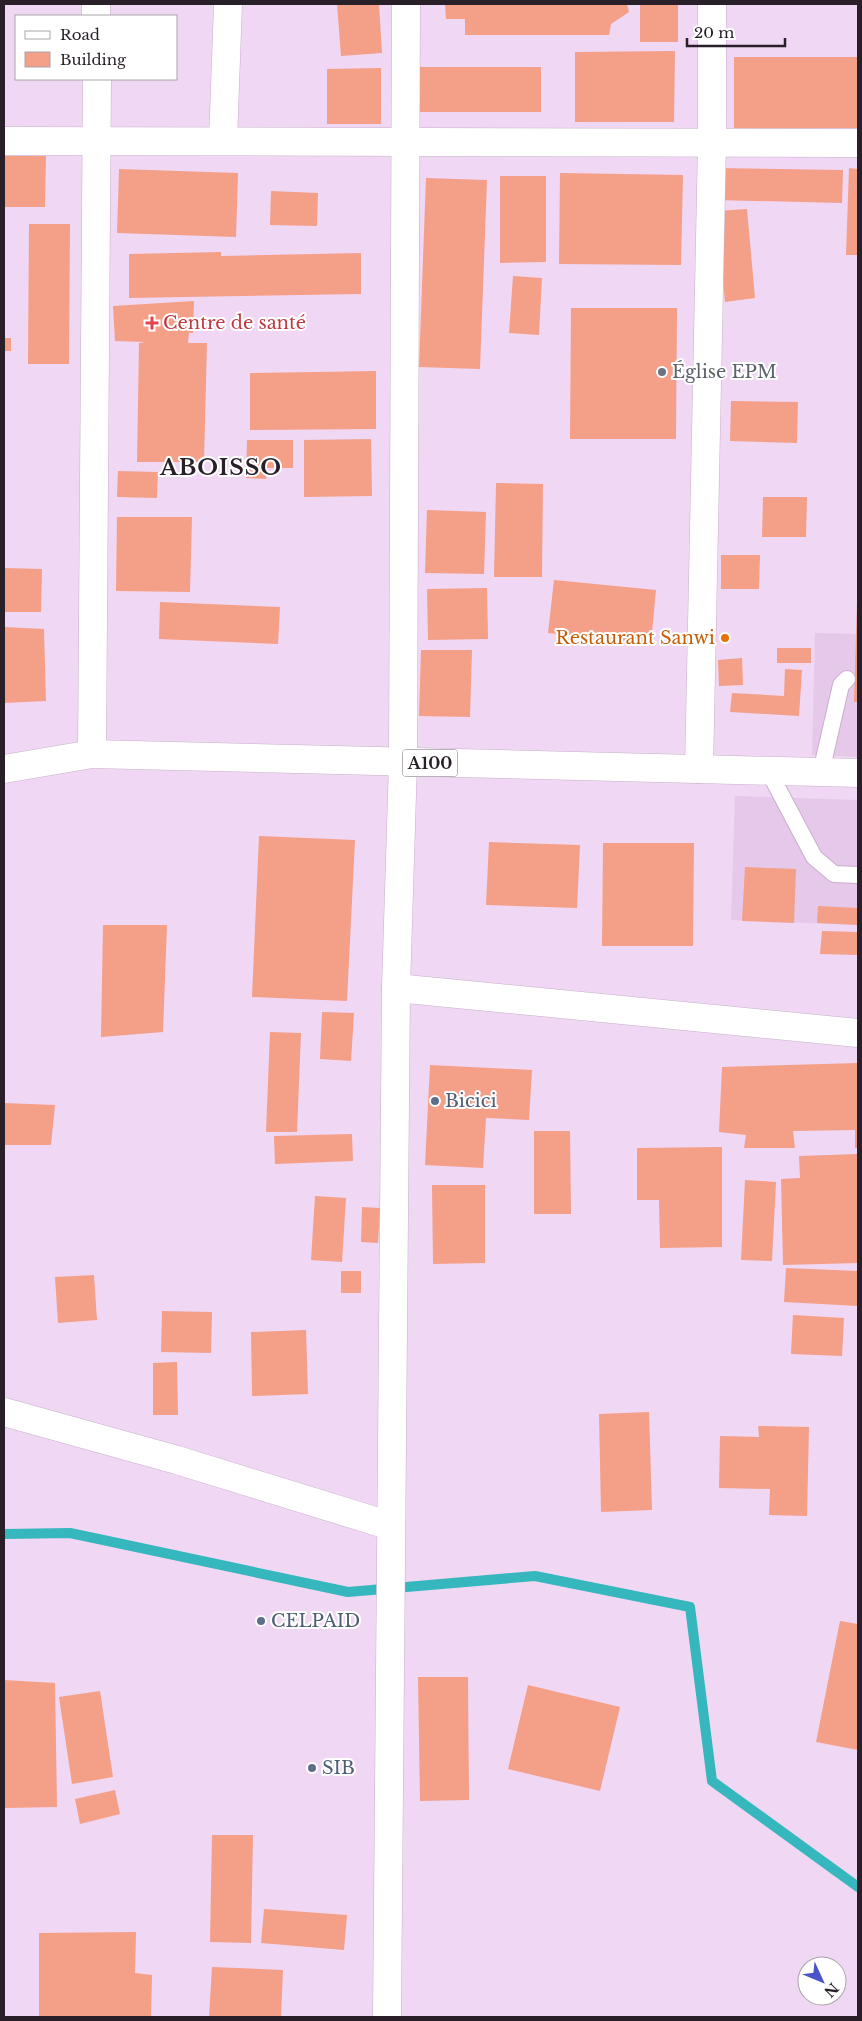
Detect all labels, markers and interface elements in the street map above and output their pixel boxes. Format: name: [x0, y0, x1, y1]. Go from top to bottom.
legend: [15, 15, 178, 80]
scale bar: [687, 15, 784, 47]
text: 20 m: [694, 23, 734, 42]
text: Road: [60, 25, 100, 44]
text: Building: [60, 50, 127, 69]
place label: Centre de santé: [163, 312, 306, 334]
marker: Centre de santé: [145, 316, 159, 330]
place label: Église EPM: [672, 360, 777, 383]
marker: Église EPM: [656, 366, 668, 378]
district label: ABOISSO: [159, 454, 282, 481]
place label: Restaurant Sanwi: [556, 627, 715, 649]
marker: Restaurant Sanwi: [719, 632, 731, 644]
road number: A100: [402, 750, 458, 776]
place label: Bicici: [445, 1090, 497, 1112]
marker: Bicici: [429, 1095, 441, 1107]
place label: CELPAID: [271, 1610, 360, 1632]
marker: CELPAID: [255, 1615, 267, 1627]
place label: SIB: [322, 1757, 355, 1779]
marker: SIB: [306, 1762, 318, 1774]
north arrow: [797, 1956, 847, 2006]
text: N: [820, 1979, 842, 2001]

